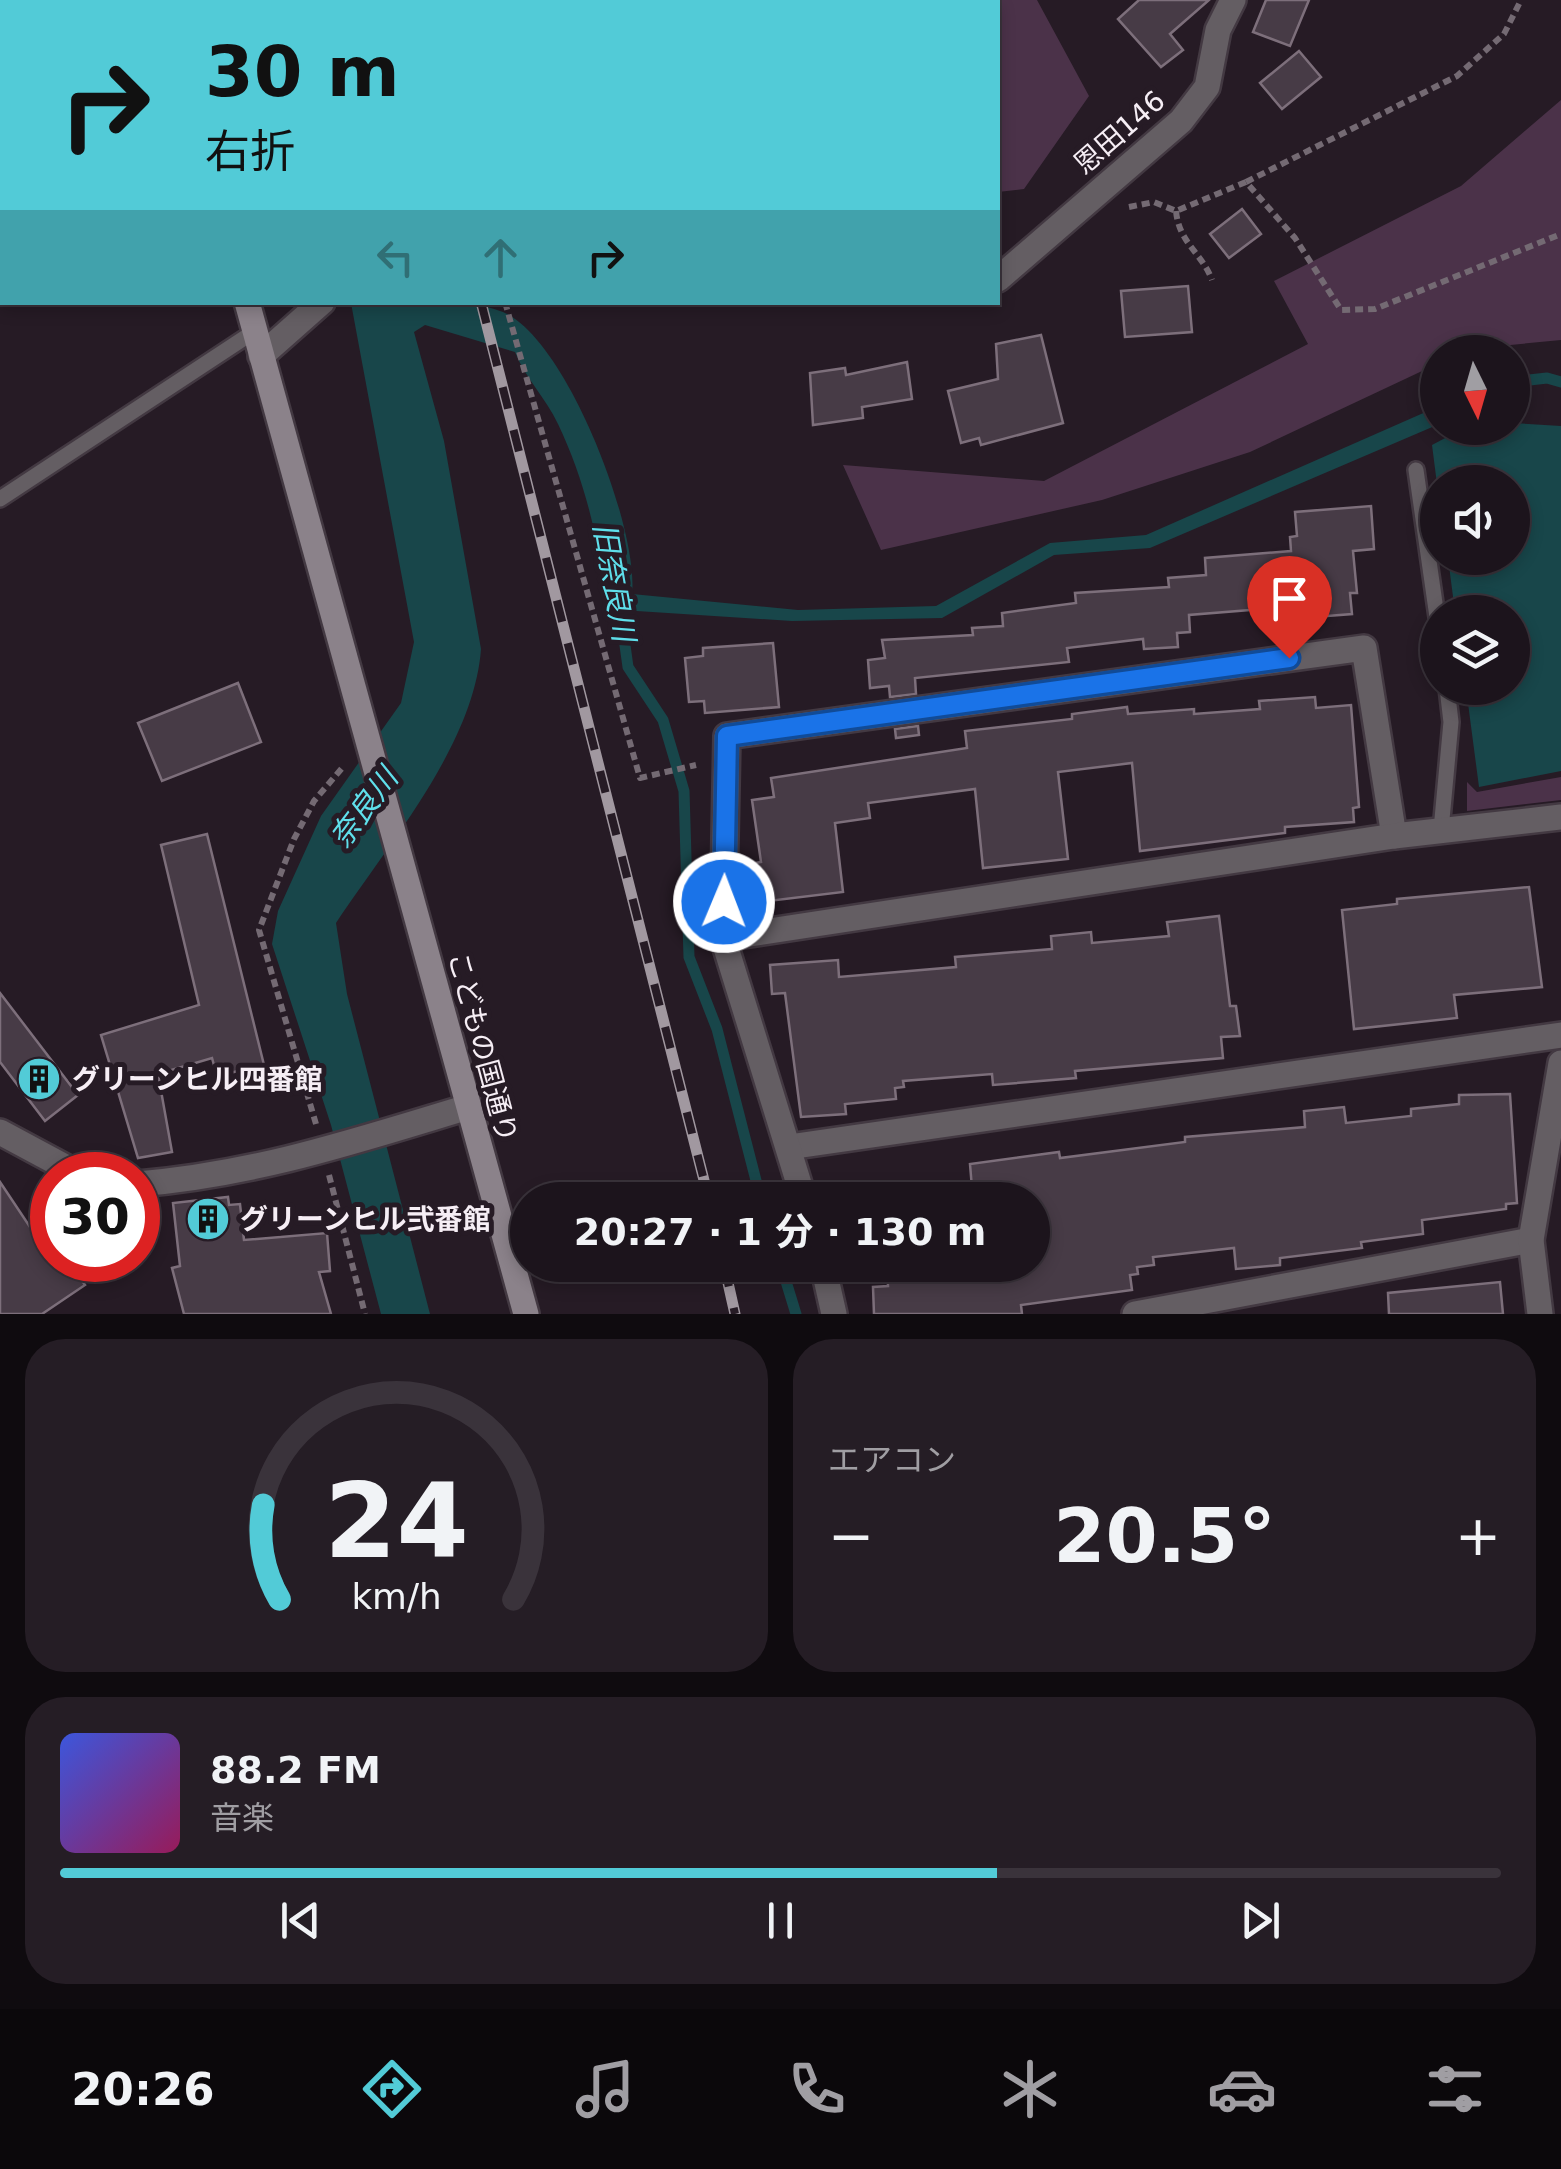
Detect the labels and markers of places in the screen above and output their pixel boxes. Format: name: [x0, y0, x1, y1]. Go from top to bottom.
pin: [1247, 556, 1332, 659]
building icon: グリーンヒル四番館: [16, 1056, 62, 1102]
place label: グリーンヒル四番館: [72, 1063, 323, 1096]
building icon: グリーンヒル弐番館: [185, 1196, 231, 1242]
place label: グリーンヒル弐番館: [240, 1203, 491, 1236]

